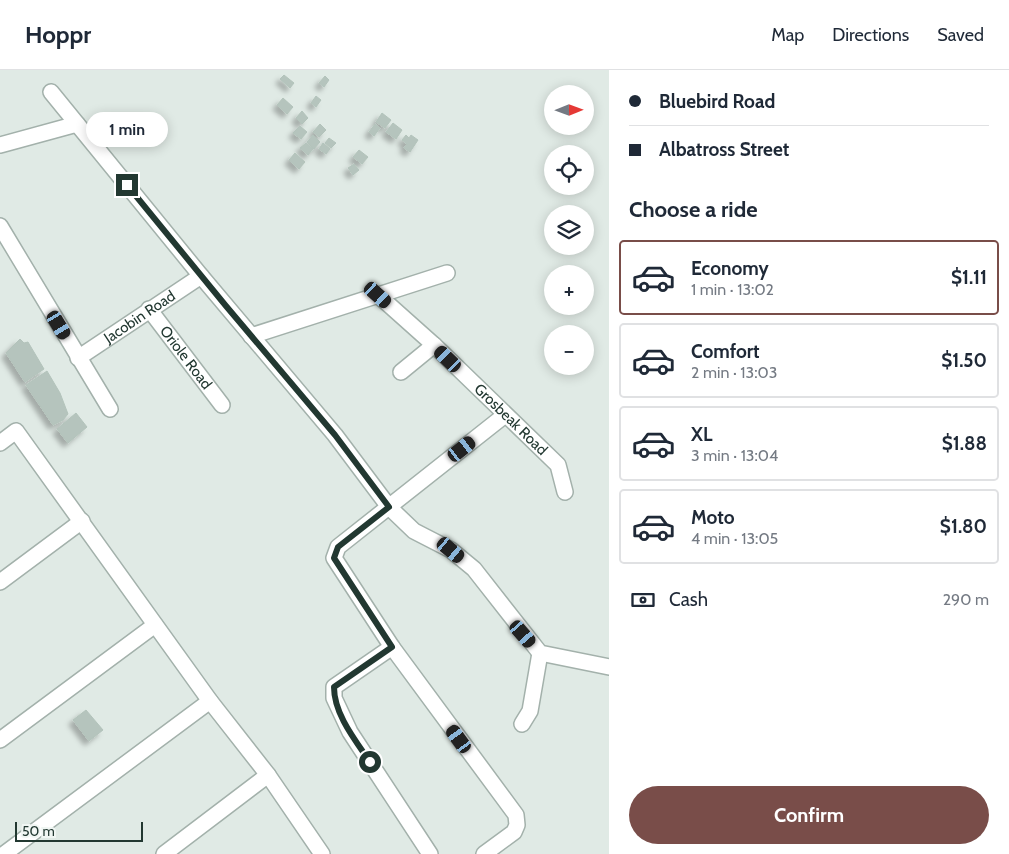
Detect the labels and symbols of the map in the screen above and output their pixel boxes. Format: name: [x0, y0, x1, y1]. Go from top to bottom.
north arrow: [544, 85, 594, 135]
callout: 1 min: [86, 112, 168, 148]
route end: [116, 174, 138, 196]
car: [361, 279, 394, 311]
street label: Jacobin Road: [100, 287, 179, 348]
car: [44, 308, 73, 342]
street label: Oriole Road: [156, 322, 216, 393]
car: [431, 343, 464, 375]
street label: Grosbeak Road: [470, 380, 551, 459]
car: [445, 434, 478, 464]
car: [434, 535, 467, 565]
car: [507, 618, 538, 650]
car: [444, 722, 473, 756]
route start: [359, 751, 381, 773]
scale bar: [15, 819, 142, 842]

